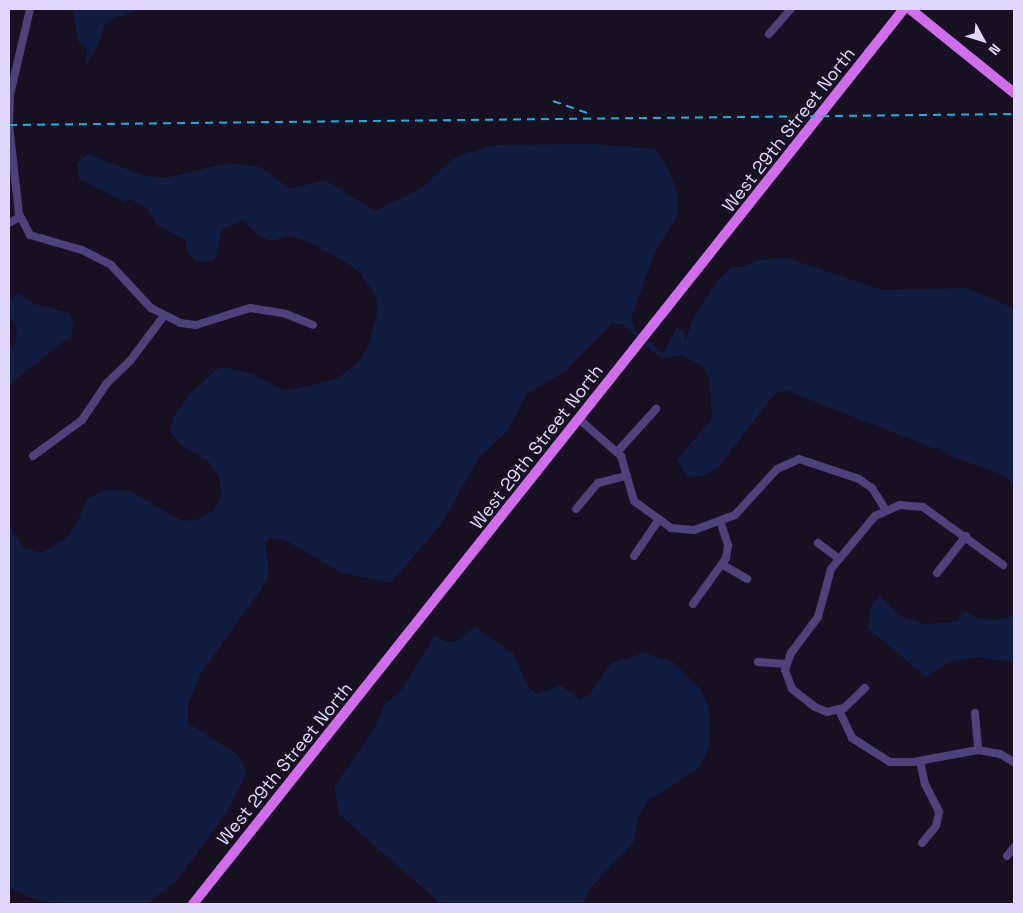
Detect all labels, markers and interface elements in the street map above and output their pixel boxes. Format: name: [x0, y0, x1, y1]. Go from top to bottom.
north arrow: [958, 15, 1008, 65]
text: N: [985, 40, 1005, 59]
street label: West 29th Street North: [718, 43, 860, 217]
street label: West 29th Street North: [466, 360, 608, 534]
street label: West 29th Street North: [213, 678, 357, 850]

